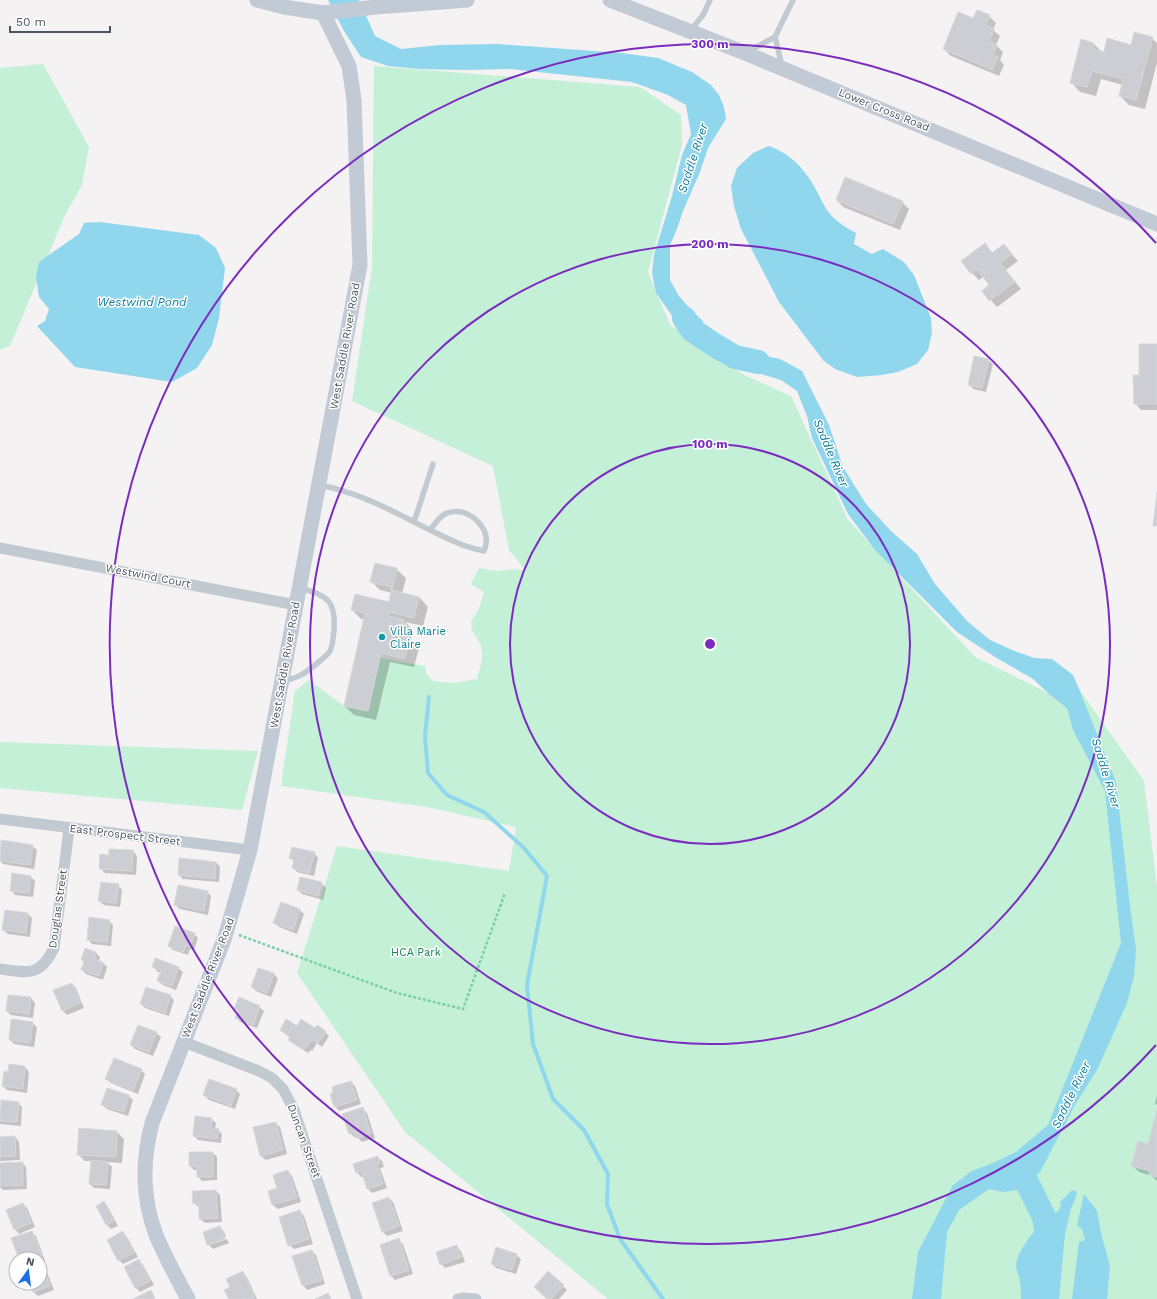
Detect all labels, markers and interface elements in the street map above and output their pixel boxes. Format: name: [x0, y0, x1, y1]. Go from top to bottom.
scale bar: [10, 8, 110, 34]
text: 50 m: [16, 15, 46, 29]
text: 300 m: [691, 37, 729, 51]
street label: Lower Cross Road: [837, 86, 931, 134]
water label: Saddle River: [675, 120, 711, 195]
text: 200 m: [691, 237, 729, 251]
street label: West Saddle River Road: [327, 282, 363, 410]
water label: Westwind Pond: [98, 295, 187, 309]
water label: Saddle River: [810, 417, 852, 490]
text: 100 m: [692, 437, 728, 451]
street label: Westwind Court: [104, 561, 192, 591]
street label: West Saddle River Road: [267, 601, 303, 729]
place label: Villa Marie Claire: [390, 625, 446, 651]
marker: Villa Marie Claire: [377, 632, 387, 642]
centre of rings: [703, 637, 717, 651]
water label: Saddle River: [1089, 736, 1124, 811]
street label: East Prospect Street: [69, 822, 182, 848]
street label: Douglas Street: [46, 868, 70, 949]
street label: West Saddle River Road: [179, 916, 237, 1040]
park label: HCA Park: [391, 946, 441, 959]
water label: Saddle River: [1049, 1058, 1094, 1131]
street label: Duncan Street: [285, 1102, 324, 1180]
north arrow: [8, 1251, 48, 1291]
text: N: [25, 1254, 36, 1269]

